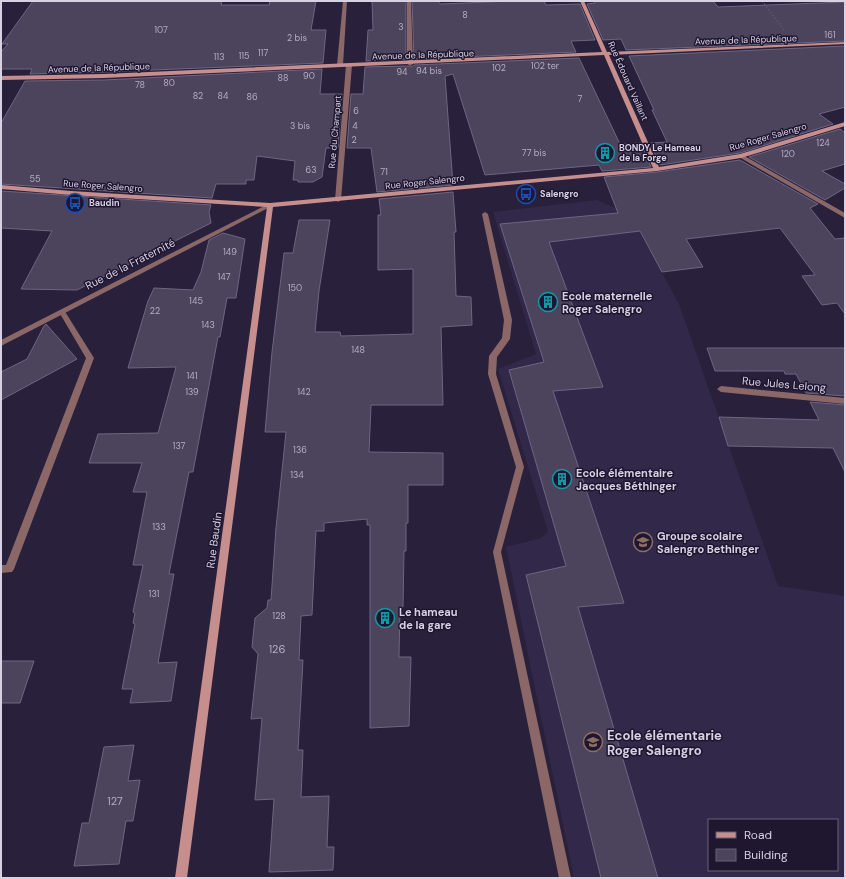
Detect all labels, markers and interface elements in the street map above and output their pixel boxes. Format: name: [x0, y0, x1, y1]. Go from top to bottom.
house number: 8: [462, 9, 468, 21]
house number: 3: [398, 21, 404, 33]
house number: 107: [154, 24, 168, 36]
house number: 161: [824, 29, 836, 41]
house number: 2 bis: [287, 32, 307, 44]
street label: Avenue de la République: [695, 32, 797, 48]
street label: Rue Édouard Vaillant: [605, 39, 652, 123]
house number: 117: [258, 47, 268, 59]
street label: Avenue de la République: [372, 47, 474, 63]
house number: 115: [238, 50, 250, 62]
house number: 113: [214, 51, 224, 63]
street label: Avenue de la République: [48, 60, 150, 76]
house number: 102 ter: [531, 60, 560, 72]
house number: 102: [492, 62, 506, 74]
house number: 94 bis: [416, 65, 442, 77]
house number: 94: [396, 66, 408, 78]
house number: 90: [303, 70, 315, 82]
house number: 88: [278, 72, 288, 84]
house number: 80: [163, 77, 175, 89]
house number: 78: [135, 79, 145, 91]
house number: 82: [193, 90, 203, 102]
house number: 84: [218, 90, 229, 102]
house number: 86: [246, 91, 258, 103]
house number: 7: [578, 93, 583, 105]
street label: Rue du Champart: [326, 95, 344, 169]
house number: 6: [353, 105, 359, 117]
house number: 3 bis: [290, 120, 310, 132]
house number: 4: [352, 120, 358, 132]
street label: Rue Roger Salengro: [728, 120, 808, 154]
house number: 2: [351, 134, 357, 146]
house number: 124: [816, 137, 830, 149]
building icon: BONDY Le Hameau de la Forge: [594, 142, 616, 164]
place label: BONDY Le Hameau de la Forge: [619, 142, 701, 164]
house number: 77 bis: [522, 147, 547, 159]
house number: 120: [781, 148, 795, 160]
house number: 63: [306, 164, 316, 176]
house number: 71: [380, 166, 388, 178]
street label: Rue Roger Salengro: [385, 172, 465, 192]
house number: 55: [30, 173, 40, 185]
street label: Rue Roger Salengro: [63, 177, 143, 195]
bus stop icon: Salengro: [515, 183, 537, 205]
place label: Salengro: [540, 188, 579, 200]
bus stop icon: Baudin: [64, 192, 86, 214]
place label: Baudin: [89, 197, 119, 209]
street label: Rue de la Fraternité: [83, 235, 177, 293]
house number: 149: [223, 246, 237, 258]
house number: 147: [217, 271, 231, 283]
house number: 150: [288, 282, 302, 294]
place label: Ecole maternelle Roger Salengro: [562, 289, 653, 316]
building icon: Ecole maternelle Roger Salengro: [537, 291, 559, 313]
house number: 145: [189, 295, 203, 307]
house number: 22: [150, 305, 160, 317]
house number: 143: [201, 319, 215, 331]
house number: 148: [351, 344, 365, 356]
house number: 141: [186, 370, 198, 382]
street label: Rue Jules Lelong: [741, 373, 827, 395]
house number: 139: [185, 386, 199, 398]
house number: 142: [297, 386, 311, 398]
house number: 137: [173, 440, 186, 452]
house number: 136: [293, 444, 307, 456]
place label: Ecole élémentaire Jacques Béthinger: [576, 466, 677, 493]
building icon: Ecole élémentaire Jacques Béthinger: [551, 468, 573, 490]
house number: 134: [290, 469, 304, 481]
street label: Rue Baudin: [203, 511, 225, 569]
house number: 133: [152, 521, 166, 533]
place label: Groupe scolaire Salengro Bethinger: [657, 529, 760, 556]
school or university icon: Groupe scolaire Salengro Bethinger: [632, 531, 654, 553]
house number: 131: [149, 588, 160, 600]
place label: Le hameau de la gare: [399, 605, 458, 632]
building icon: Le hameau de la gare: [374, 607, 396, 629]
house number: 128: [272, 610, 286, 622]
house number: 126: [269, 642, 285, 656]
place label: Ecole élémentarie Roger Salengro: [607, 727, 722, 759]
school or university icon: Ecole élémentarie Roger Salengro: [582, 731, 604, 753]
house number: 127: [107, 794, 123, 808]
legend: [708, 819, 838, 871]
text: Road: [744, 827, 772, 843]
text: Building: [744, 847, 788, 863]

